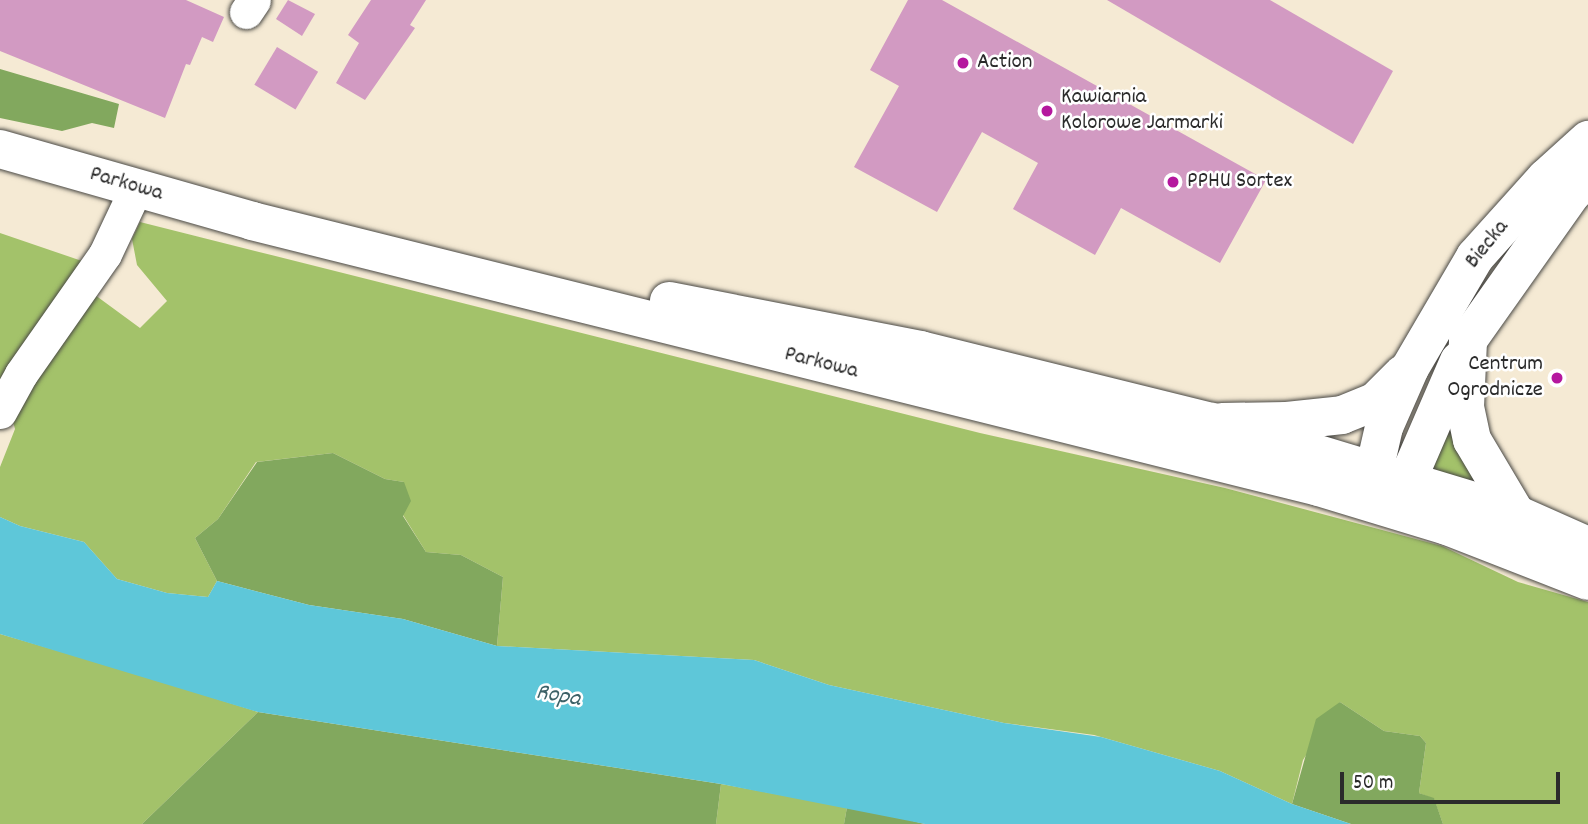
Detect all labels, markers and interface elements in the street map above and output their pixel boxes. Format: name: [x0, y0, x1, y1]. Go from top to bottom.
place label: Action: [977, 49, 1032, 77]
marker: Action: [955, 55, 971, 71]
place label: Kawiarnia Kolorowe Jarmarki: [1061, 84, 1223, 138]
marker: Kawiarnia Kolorowe Jarmarki: [1039, 103, 1055, 119]
street label: Parkowa: [86, 161, 166, 209]
place label: PPHU Sortex: [1187, 168, 1292, 196]
marker: PPHU Sortex: [1165, 174, 1181, 190]
street label: Biecka: [1460, 215, 1516, 275]
street label: Parkowa: [781, 342, 861, 386]
place label: Centrum Ogrodnicze: [1447, 351, 1543, 405]
marker: Centrum Ogrodnicze: [1549, 370, 1565, 386]
water label: Ropa: [533, 679, 583, 715]
scale bar: [1343, 758, 1564, 802]
text: 50 m: [1353, 769, 1393, 799]

